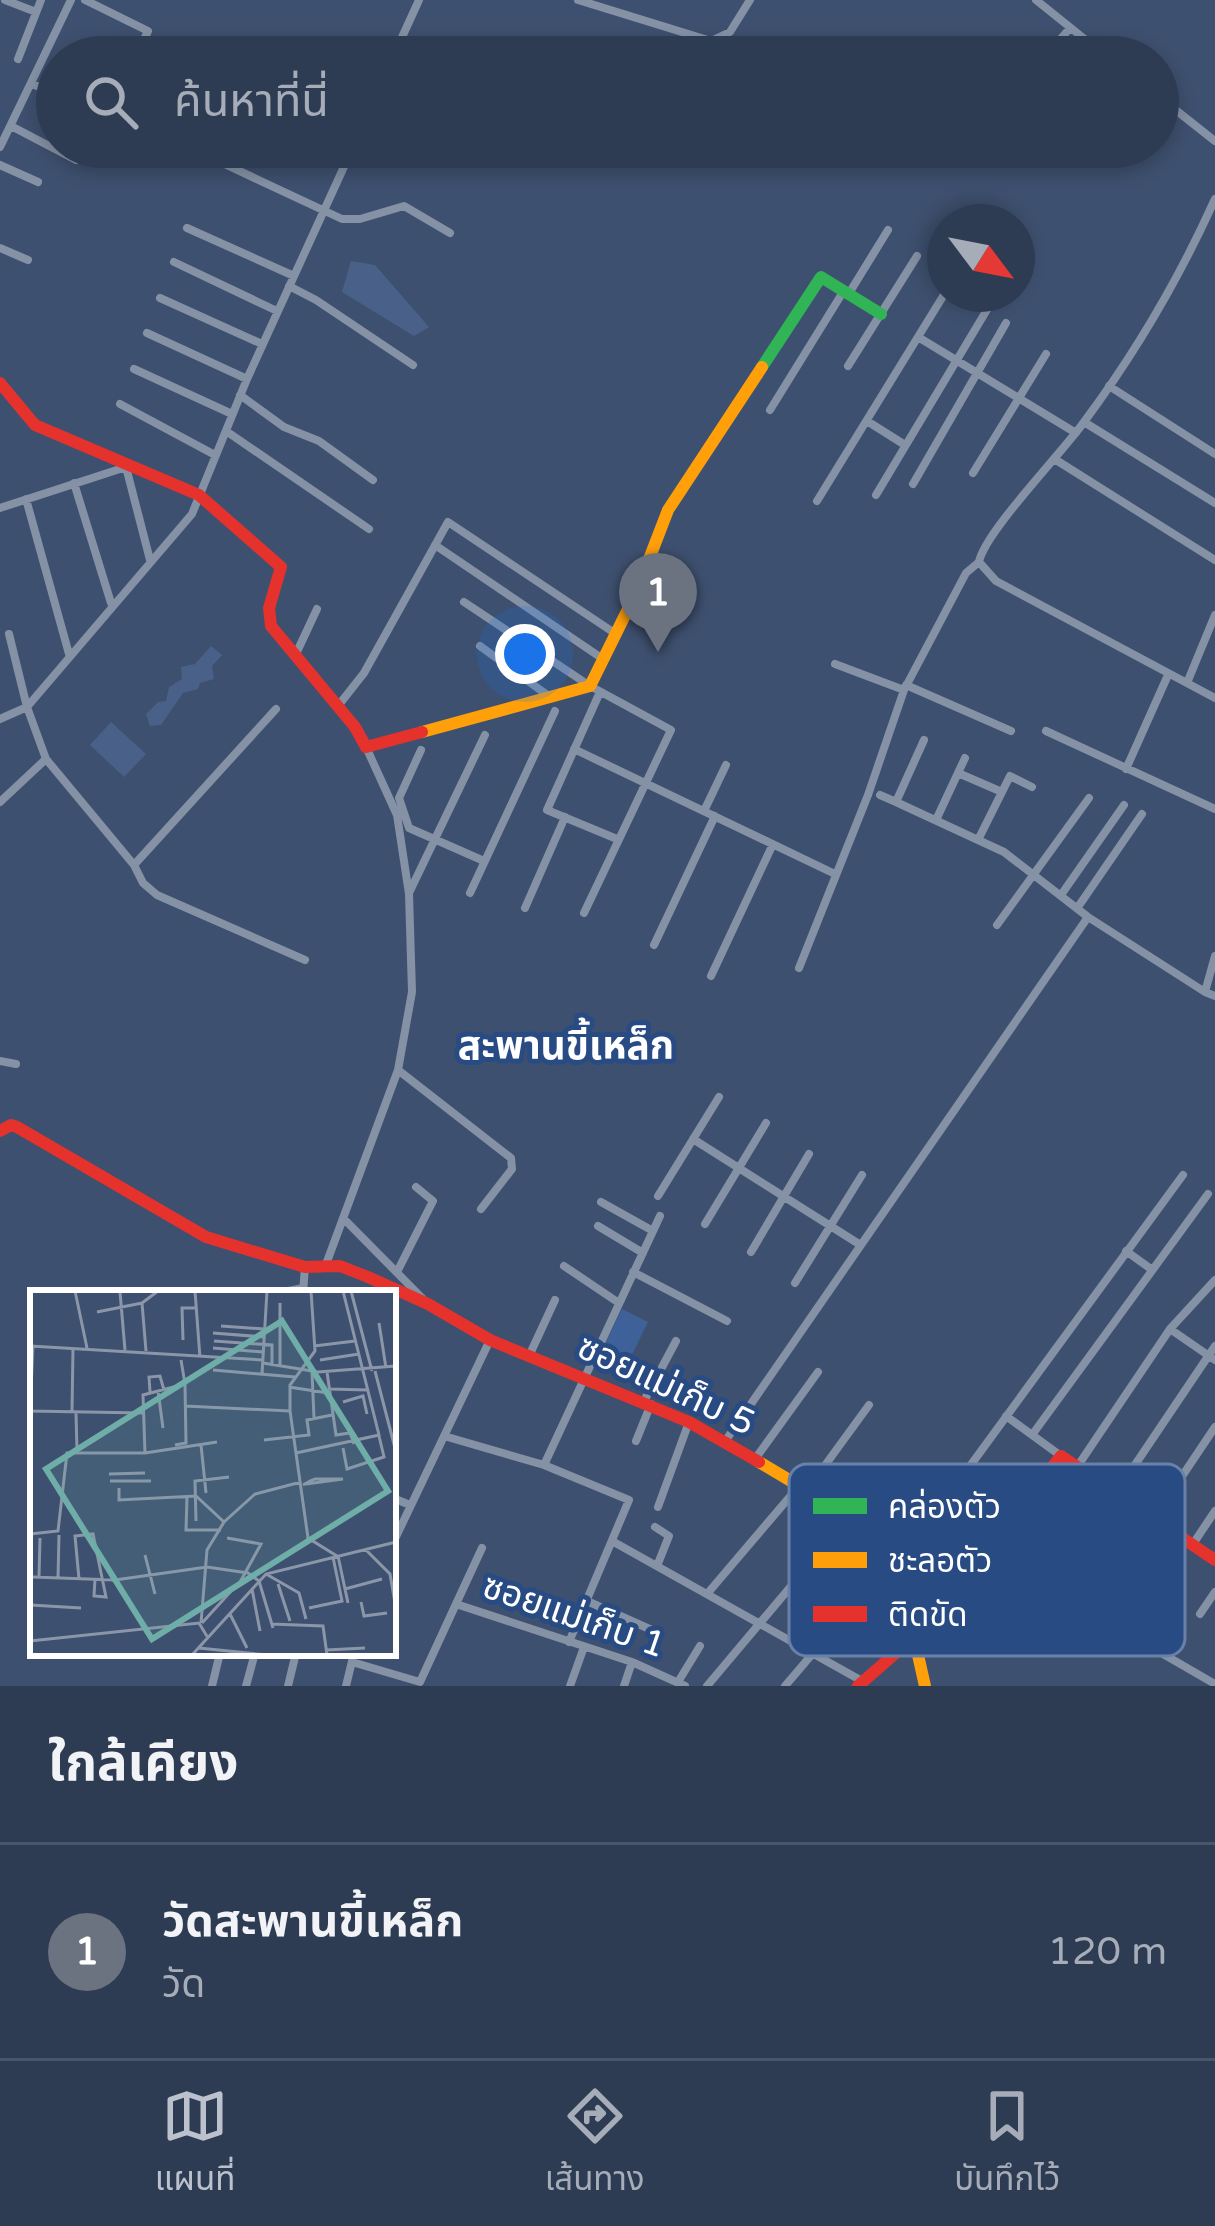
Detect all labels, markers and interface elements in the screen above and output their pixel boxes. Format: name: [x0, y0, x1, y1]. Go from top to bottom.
search box: [36, 36, 1179, 168]
icon: search: [78, 69, 144, 135]
text: ค้นหาที่นี่: [174, 75, 329, 129]
north arrow: [927, 204, 1035, 312]
pin: 1: [619, 553, 697, 652]
your location: [495, 624, 555, 684]
district label: สะพานขี้เหล็ก: [458, 1017, 674, 1070]
inset map: [30, 1290, 396, 1656]
street label: ซอยแม่เก็บ 5: [571, 1325, 761, 1445]
legend: [789, 1464, 1185, 1656]
text: คล่องตัว: [888, 1488, 1001, 1527]
text: ชะลอตัว: [888, 1542, 992, 1581]
street label: ซอยแม่เก็บ 1: [477, 1565, 671, 1667]
text: ติดขัด: [888, 1596, 968, 1635]
text: ใกล้เคียง: [48, 1733, 238, 1795]
text: วัดสะพานขี้เหล็ก: [162, 1895, 463, 1949]
text: 1: [75, 1928, 99, 1975]
text: 120 m: [1048, 1928, 1167, 1975]
text: วัด: [162, 1961, 205, 2008]
tab: แผนที่: [155, 2083, 235, 2205]
tab: เส้นทาง: [545, 2083, 645, 2205]
tab: บันทึกไว้: [954, 2083, 1060, 2205]

